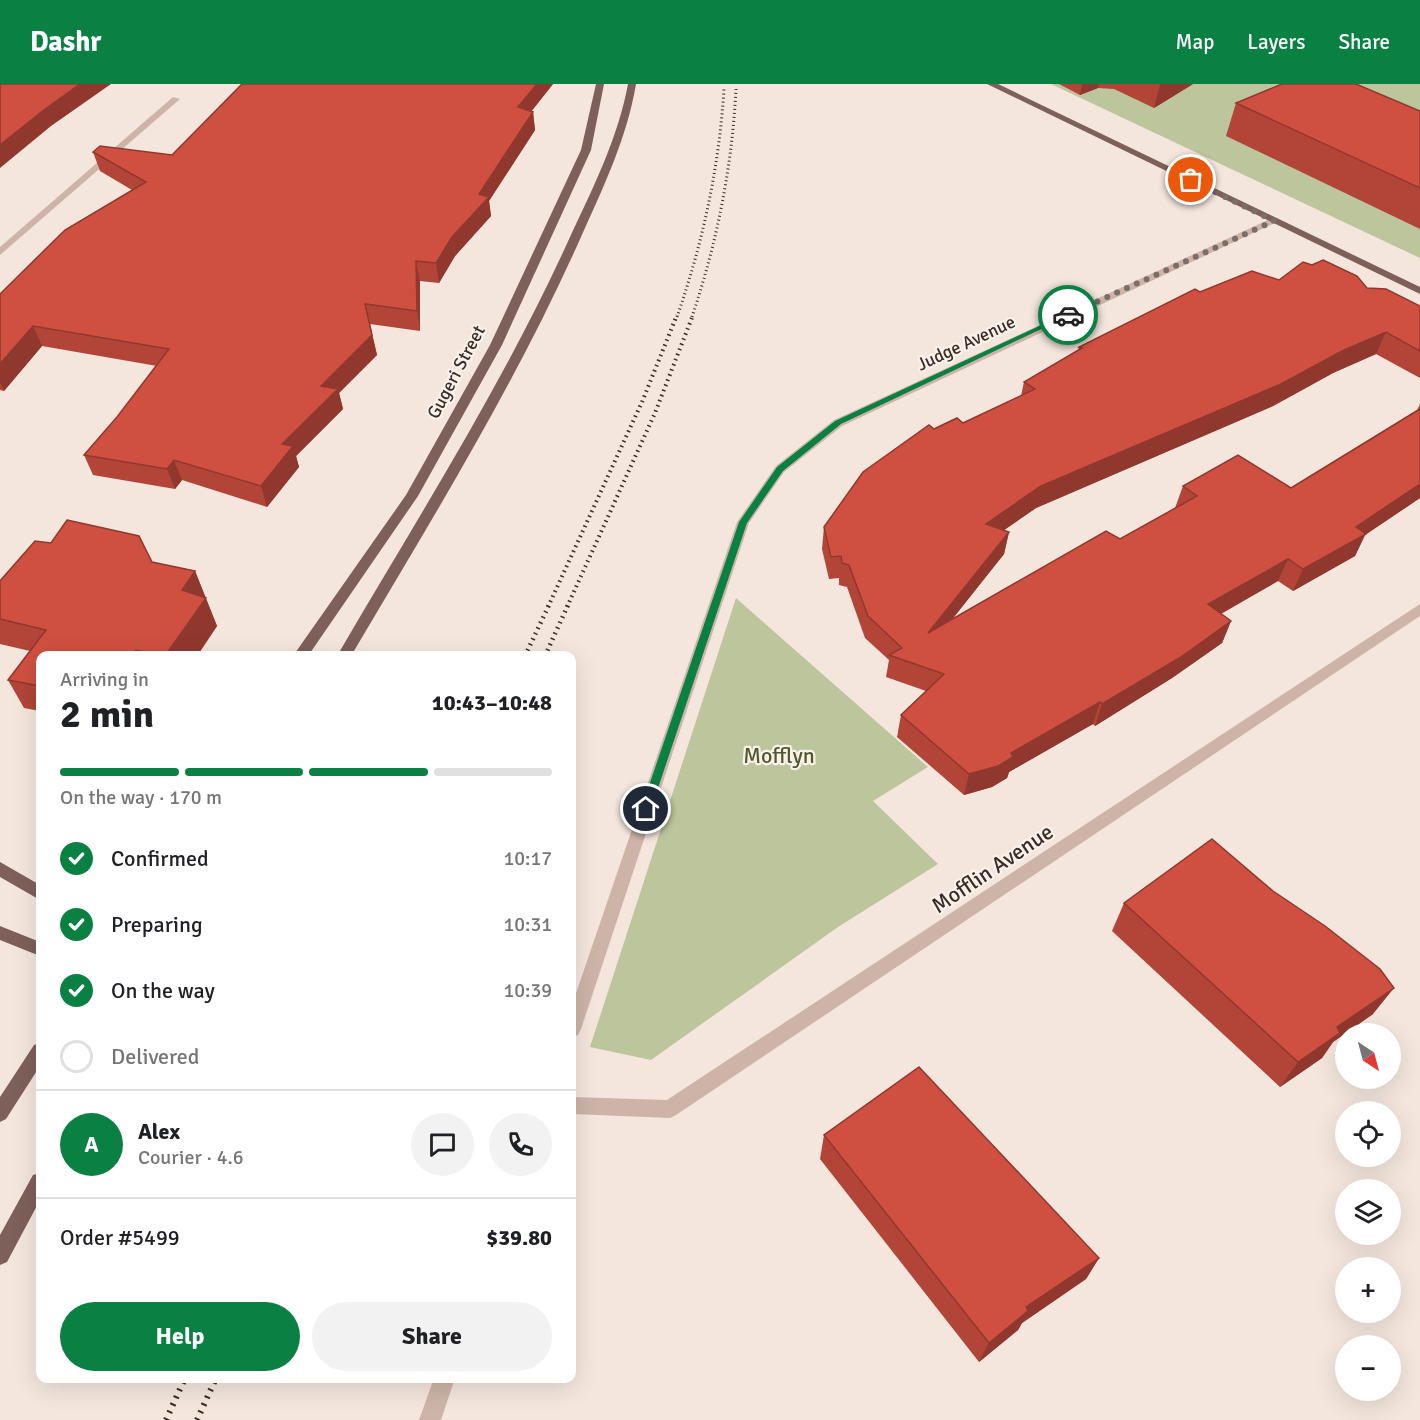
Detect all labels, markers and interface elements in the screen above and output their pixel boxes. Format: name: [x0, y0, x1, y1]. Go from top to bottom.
text: Dashr: [30, 25, 101, 59]
text: Map: [1176, 29, 1214, 55]
text: Layers: [1247, 29, 1305, 55]
text: Share: [1338, 29, 1390, 55]
pin: [1165, 154, 1216, 205]
icon: bag: [1174, 163, 1207, 196]
courier: [1038, 285, 1098, 345]
icon: car: [1052, 299, 1085, 332]
street label: Judge Avenue: [913, 311, 1019, 375]
street label: Gugeri Street: [422, 322, 490, 422]
text: Arriving in: [60, 667, 149, 692]
text: 10:43–10:48: [432, 689, 552, 716]
text: 2 min: [60, 690, 154, 738]
park label: Mofflyn: [743, 742, 815, 769]
pin: [620, 783, 671, 834]
text: On the way · 170 m: [60, 785, 222, 810]
icon: home: [629, 792, 662, 825]
street label: Mofflin Avenue: [926, 818, 1058, 919]
icon: check: [60, 842, 93, 875]
text: Confirmed: [111, 845, 209, 872]
text: 10:17: [503, 846, 552, 871]
icon: check: [60, 908, 93, 941]
text: Preparing: [111, 911, 203, 938]
text: 10:31: [503, 912, 552, 937]
icon: check: [60, 974, 93, 1007]
text: On the way: [111, 977, 215, 1004]
text: 10:39: [503, 978, 552, 1003]
north arrow: [1335, 1023, 1401, 1089]
map controls: [1335, 1023, 1401, 1401]
text: Delivered: [111, 1043, 199, 1070]
button: locate: [1335, 1101, 1401, 1167]
button: chat: [411, 1113, 474, 1176]
button: phone: [489, 1113, 552, 1176]
text: Alex: [138, 1118, 180, 1145]
text: A: [84, 1131, 99, 1158]
text: Courier · 4.6: [138, 1145, 244, 1170]
button: layers: [1335, 1179, 1401, 1245]
text: Order #5499: [60, 1224, 180, 1251]
text: $39.80: [486, 1224, 552, 1251]
button: +: [1335, 1257, 1401, 1323]
button: Help: [60, 1302, 300, 1371]
button: Share: [312, 1302, 552, 1371]
button: −: [1335, 1335, 1401, 1401]

